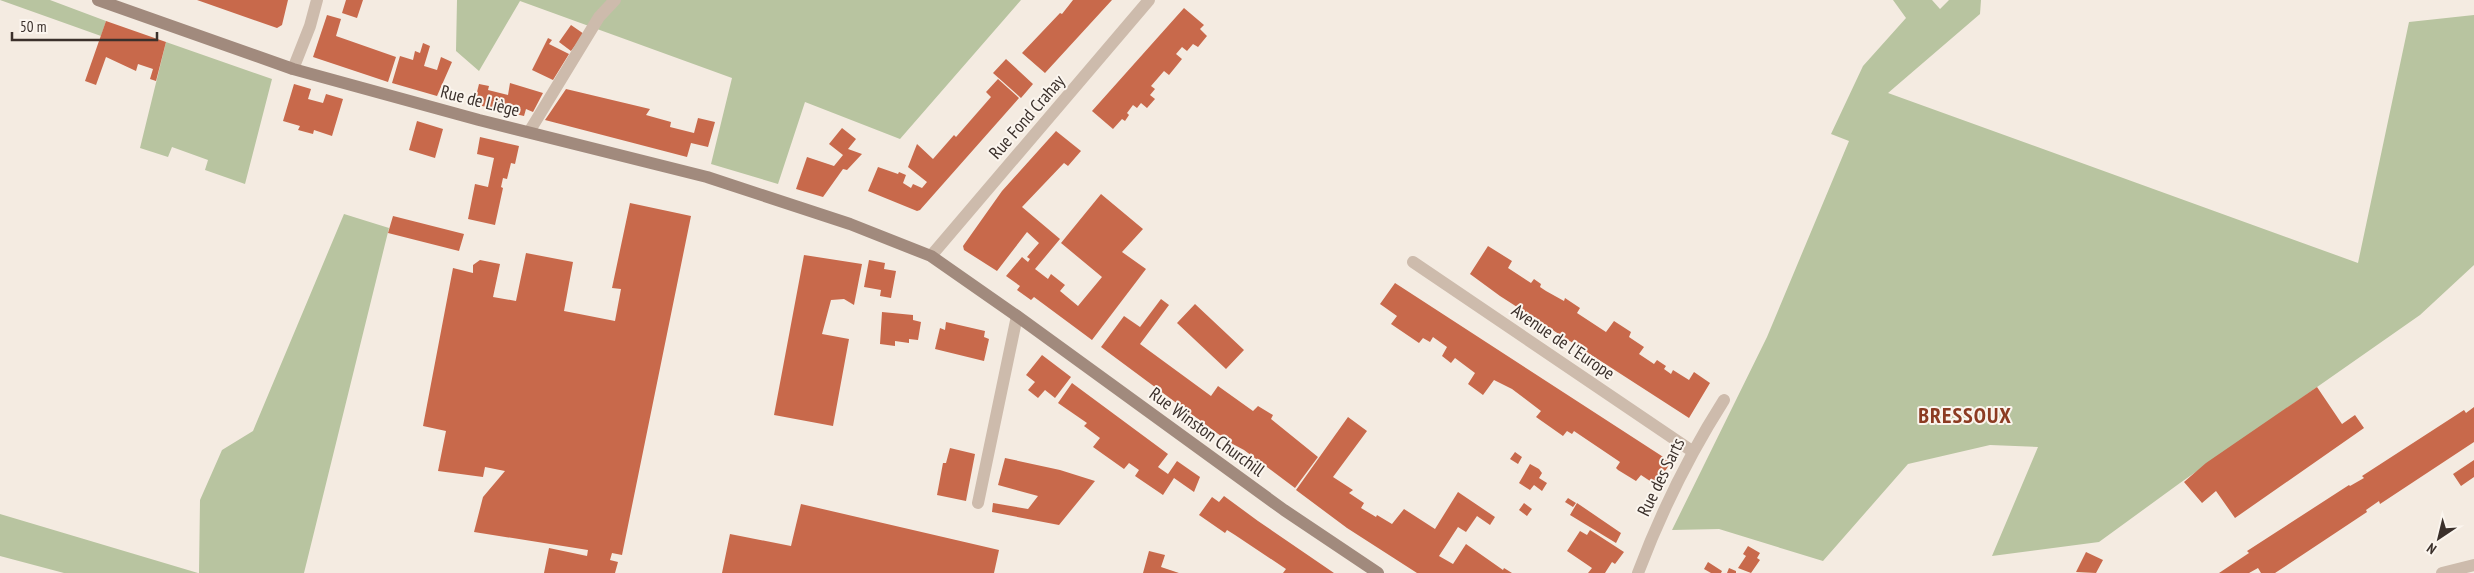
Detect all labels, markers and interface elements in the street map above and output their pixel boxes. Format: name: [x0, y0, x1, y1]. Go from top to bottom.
scale bar: [12, 10, 158, 42]
text: 50 m: [20, 17, 46, 36]
street label: Rue Fond Crahay: [984, 70, 1070, 164]
street label: Rue de Liège: [438, 80, 522, 121]
street label: Avenue de l'Europe: [1507, 299, 1619, 384]
street label: Rue Winston Churchill: [1145, 382, 1270, 482]
district label: BRESSOUX: [1918, 401, 2012, 429]
street label: Rue des Sarts: [1632, 434, 1689, 520]
north arrow: [2414, 513, 2464, 563]
text: N: [2423, 539, 2440, 558]

